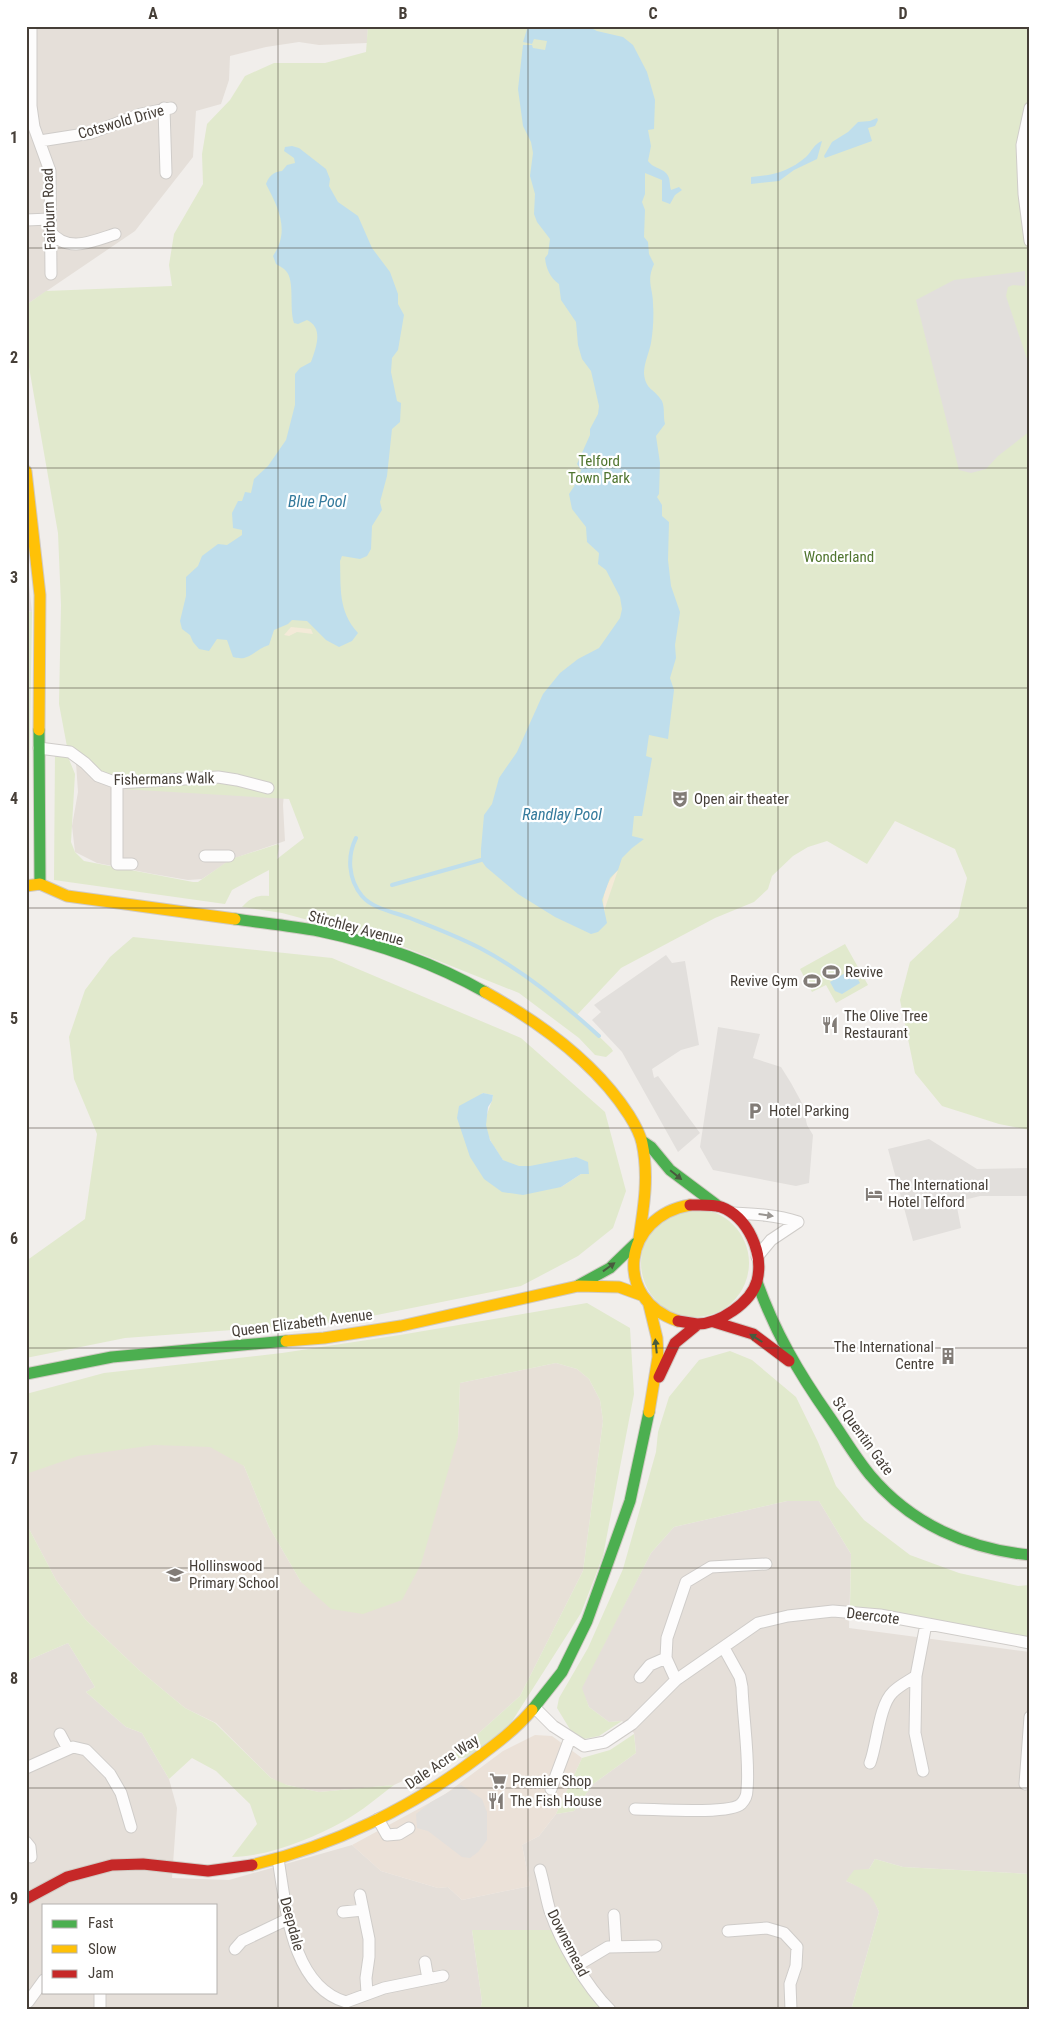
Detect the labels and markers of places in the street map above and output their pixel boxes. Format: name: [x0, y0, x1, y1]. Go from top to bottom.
theatre icon: Open air theater: [670, 789, 690, 809]
place label: Open air theater: [694, 790, 789, 808]
sports icon: Revive: [821, 962, 841, 982]
place label: Revive: [845, 963, 883, 981]
sports icon: Revive Gym: [802, 971, 822, 991]
place label: Revive Gym: [730, 972, 798, 990]
place label: The Olive Tree Restaurant: [844, 1007, 928, 1042]
restaurant icon: The Olive Tree Restaurant: [820, 1015, 840, 1035]
parking icon: Hotel Parking: [745, 1101, 765, 1121]
place label: Hotel Parking: [769, 1102, 849, 1120]
place label: The International Hotel Telford: [888, 1176, 988, 1211]
hotel icon: The International Hotel Telford: [864, 1184, 884, 1204]
place label: The International Centre: [834, 1338, 934, 1373]
building icon: The International Centre: [938, 1346, 958, 1366]
place label: Hollinswood Primary School: [189, 1557, 279, 1592]
school or university icon: Hollinswood Primary School: [165, 1565, 185, 1585]
supermarket icon: Premier Shop: [488, 1771, 508, 1791]
place label: Premier Shop: [512, 1772, 592, 1790]
restaurant icon: The Fish House: [486, 1791, 506, 1811]
place label: The Fish House: [510, 1792, 602, 1810]

